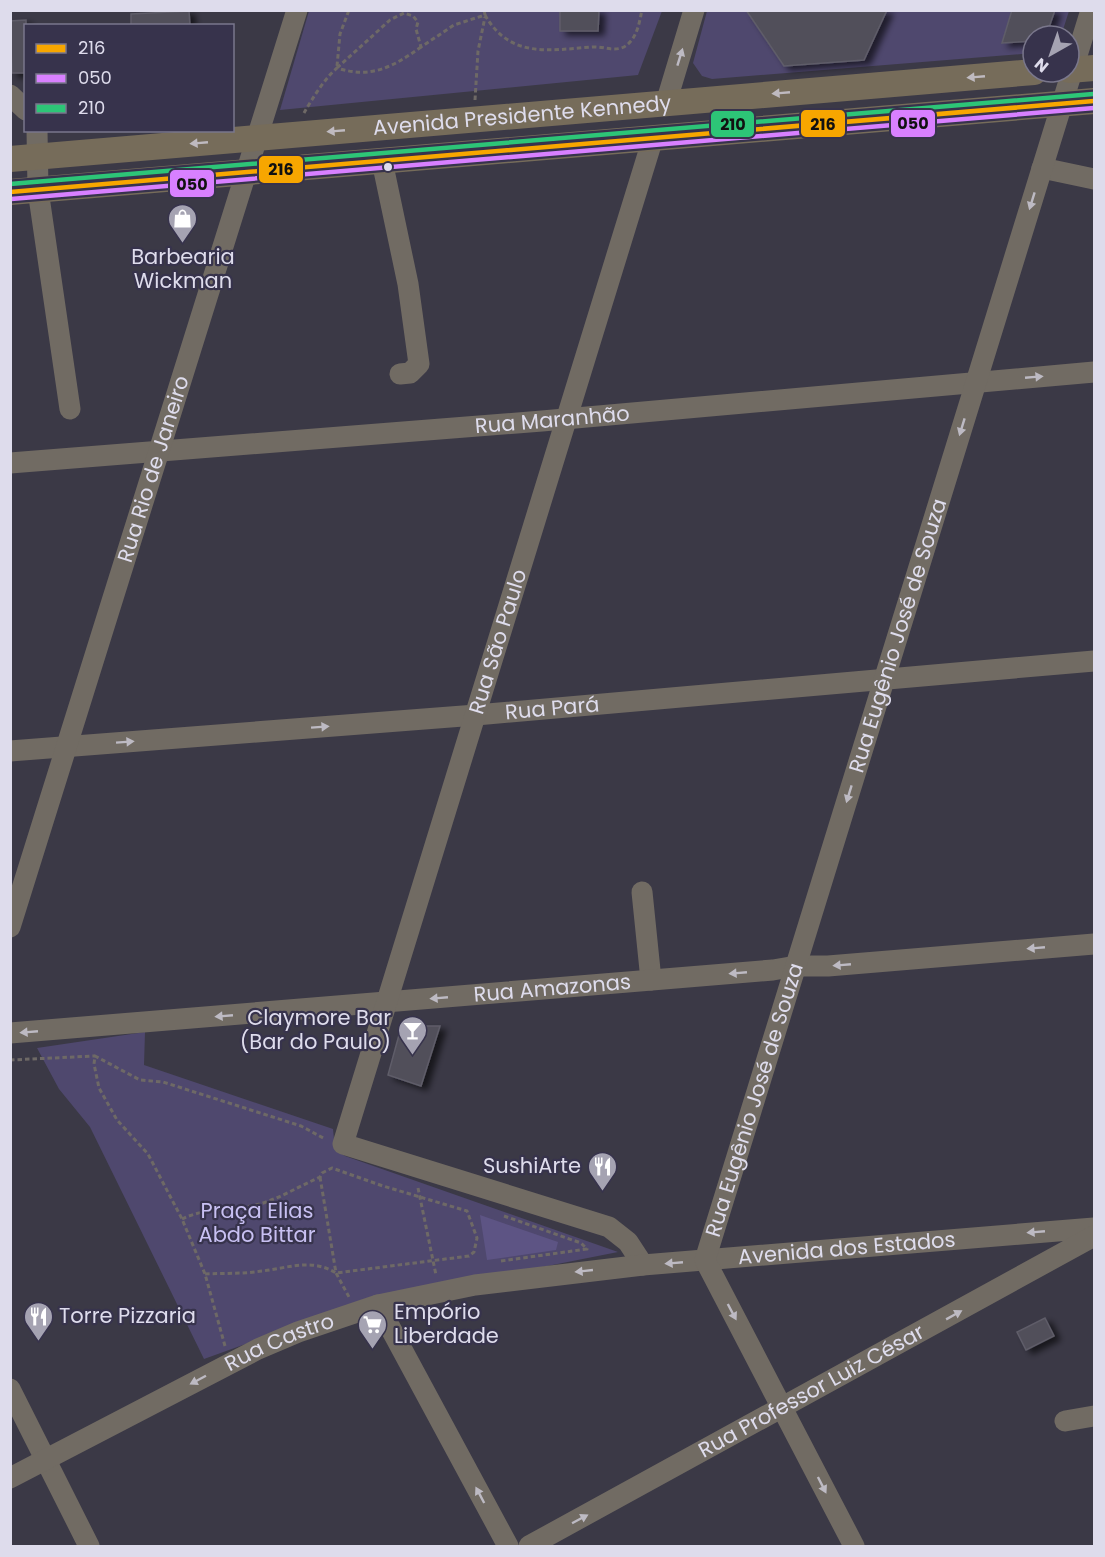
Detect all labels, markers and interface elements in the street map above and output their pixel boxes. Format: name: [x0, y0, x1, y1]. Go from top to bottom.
legend: [24, 24, 234, 132]
north arrow: [1021, 24, 1081, 84]
text: 216: [78, 35, 106, 60]
one-way arrow: [676, 48, 685, 66]
text: N: [1030, 52, 1054, 78]
text: 050: [78, 65, 112, 90]
one-way arrow: [966, 72, 985, 82]
street label: Avenida Presidente Kennedy: [372, 88, 673, 142]
one-way arrow: [772, 88, 791, 98]
text: 210: [78, 95, 105, 120]
line badge: 216: [800, 109, 846, 138]
line badge: 050: [890, 109, 936, 138]
line badge: 210: [710, 110, 755, 138]
text: 050: [897, 112, 929, 135]
text: 210: [720, 113, 746, 136]
text: 216: [810, 113, 836, 136]
one-way arrow: [326, 126, 345, 135]
one-way arrow: [189, 138, 208, 148]
line badge: 216: [258, 155, 304, 184]
text: 216: [268, 158, 294, 181]
unlabelled marker: [382, 161, 394, 173]
line badge: 050: [169, 169, 215, 198]
text: 050: [176, 173, 208, 196]
one-way arrow: [1027, 192, 1036, 210]
shop icon: Barbearia Wickman: [167, 202, 199, 244]
place label: Barbearia Wickman: [131, 242, 235, 295]
street label: Rua Rio de Janeiro: [110, 372, 196, 566]
one-way arrow: [1025, 373, 1044, 382]
street label: Rua Maranhão: [474, 398, 631, 440]
one-way arrow: [957, 418, 966, 436]
street label: Rua Eugênio José de Souza: [841, 495, 953, 776]
street label: Rua São Paulo: [461, 565, 533, 717]
street label: Rua Pará: [504, 689, 601, 726]
one-way arrow: [310, 722, 329, 732]
one-way arrow: [116, 737, 135, 747]
one-way arrow: [844, 785, 853, 803]
one-way arrow: [1027, 944, 1046, 953]
street label: Rua Eugênio José de Souza: [698, 959, 810, 1240]
one-way arrow: [832, 960, 851, 969]
street label: Rua Amazonas: [472, 967, 632, 1009]
one-way arrow: [728, 968, 747, 978]
one-way arrow: [429, 993, 448, 1003]
place label: Claymore Bar (Bar do Paulo): [240, 1003, 391, 1056]
one-way arrow: [214, 1011, 233, 1020]
bar icon: Claymore Bar (Bar do Paulo): [396, 1014, 428, 1056]
one-way arrow: [20, 1027, 39, 1037]
restaurant icon: SushiArte: [586, 1150, 618, 1192]
place label: SushiArte: [483, 1151, 581, 1180]
park label: Praça Elias Abdo Bittar: [199, 1196, 316, 1249]
street label: Avenida dos Estados: [737, 1224, 956, 1271]
one-way arrow: [1027, 1228, 1046, 1237]
one-way arrow: [665, 1258, 684, 1267]
one-way arrow: [575, 1267, 594, 1276]
place label: Empório Liberdade: [394, 1297, 499, 1350]
restaurant icon: Torre Pizzaria: [22, 1300, 54, 1342]
place label: Torre Pizzaria: [59, 1301, 196, 1330]
one-way arrow: [727, 1304, 737, 1321]
street label: Rua Castro: [219, 1306, 338, 1378]
supermarket icon: Empório Liberdade: [357, 1308, 389, 1350]
one-way arrow: [946, 1309, 962, 1320]
street label: Rua Professor Luiz César: [693, 1317, 929, 1464]
one-way arrow: [189, 1375, 206, 1385]
one-way arrow: [817, 1477, 827, 1494]
one-way arrow: [475, 1486, 485, 1503]
one-way arrow: [572, 1514, 589, 1524]

